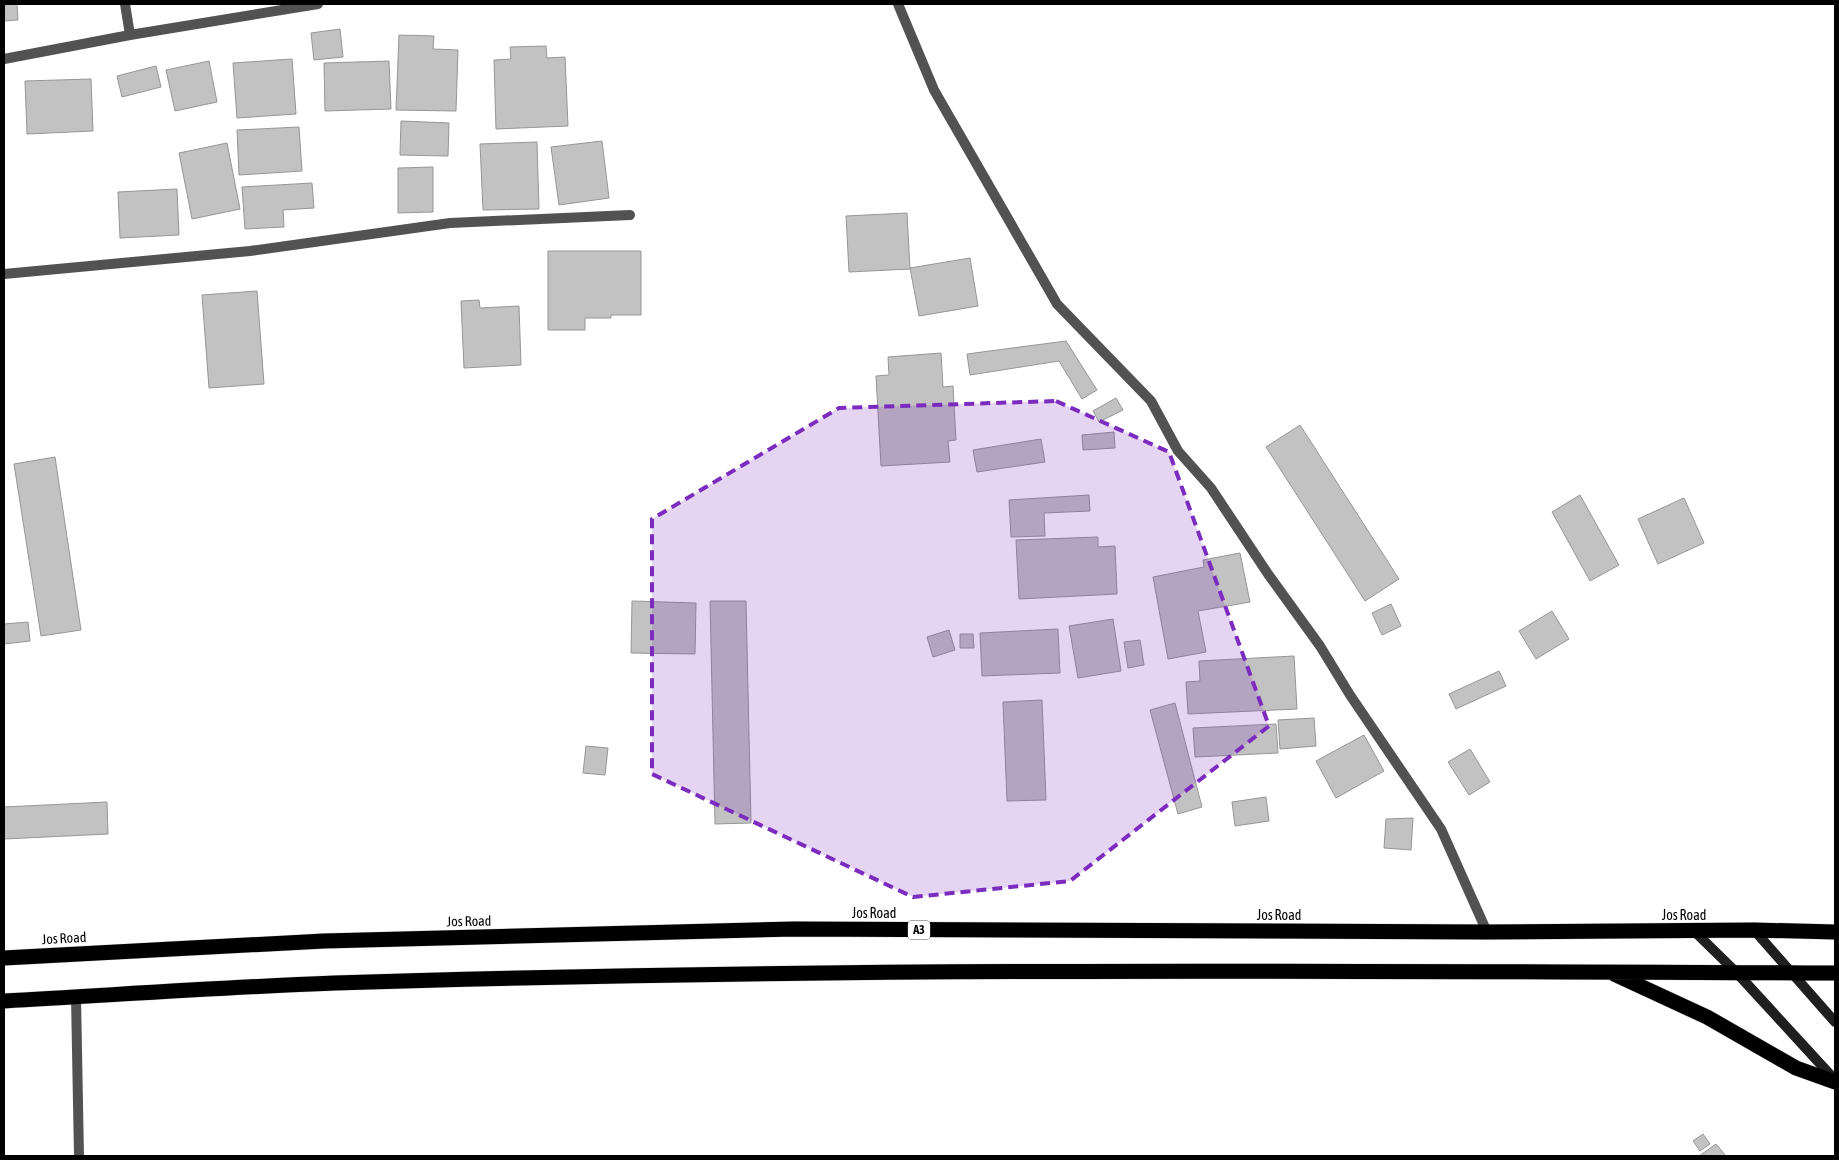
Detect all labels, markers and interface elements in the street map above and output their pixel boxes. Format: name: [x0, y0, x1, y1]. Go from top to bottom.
street label: Jos Road: [852, 905, 896, 921]
street label: Jos Road: [1257, 907, 1301, 923]
street label: Jos Road: [1662, 907, 1706, 923]
street label: Jos Road: [447, 913, 491, 929]
road number: A3: [908, 920, 930, 940]
street label: Jos Road: [41, 929, 87, 947]

